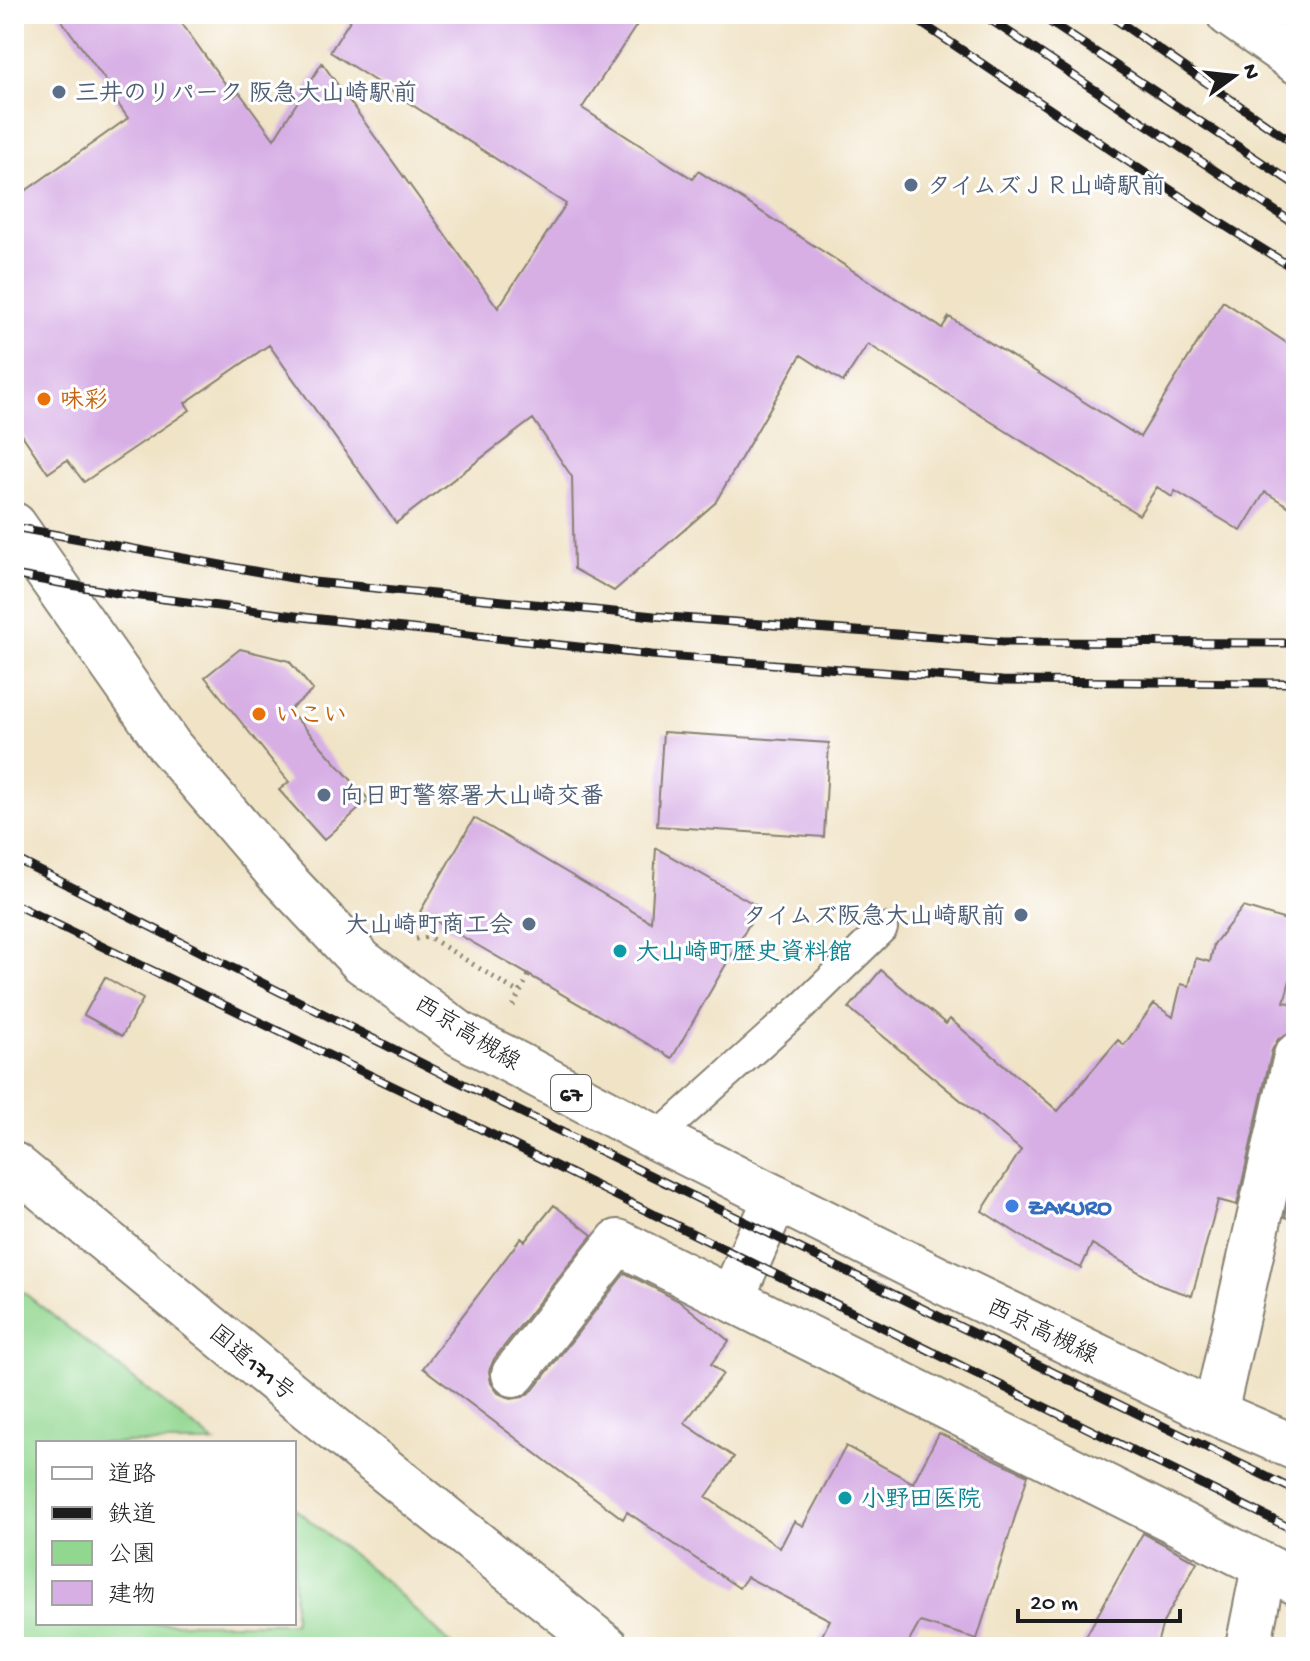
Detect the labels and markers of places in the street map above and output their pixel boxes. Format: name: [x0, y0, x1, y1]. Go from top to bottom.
place label: 三井のリパーク 阪急大山崎駅前: [75, 80, 417, 110]
marker: 三井のリパーク 阪急大山崎駅前: [50, 83, 68, 101]
place label: タイムズＪＲ山崎駅前: [927, 173, 1165, 203]
marker: タイムズＪＲ山崎駅前: [902, 176, 920, 194]
place label: 味彩: [60, 387, 108, 417]
marker: 味彩: [35, 390, 53, 408]
place label: いこい: [275, 703, 347, 732]
marker: いこい: [250, 705, 268, 723]
place label: 向日町警察署大山崎交番: [340, 783, 604, 813]
marker: 向日町警察署大山崎交番: [315, 786, 333, 804]
place label: タイムズ阪急大山崎駅前: [743, 903, 1005, 933]
marker: タイムズ阪急大山崎駅前: [1012, 906, 1030, 924]
place label: 大山崎町商工会: [345, 912, 513, 942]
marker: 大山崎町商工会: [520, 915, 538, 933]
place label: 大山崎町歴史資料館: [636, 939, 852, 969]
marker: 大山崎町歴史資料館: [611, 942, 629, 960]
place label: ZAKURO: [1028, 1195, 1112, 1224]
marker: ZAKURO: [1003, 1197, 1021, 1215]
place label: 小野田医院: [861, 1487, 981, 1516]
marker: 小野田医院: [836, 1489, 854, 1507]

